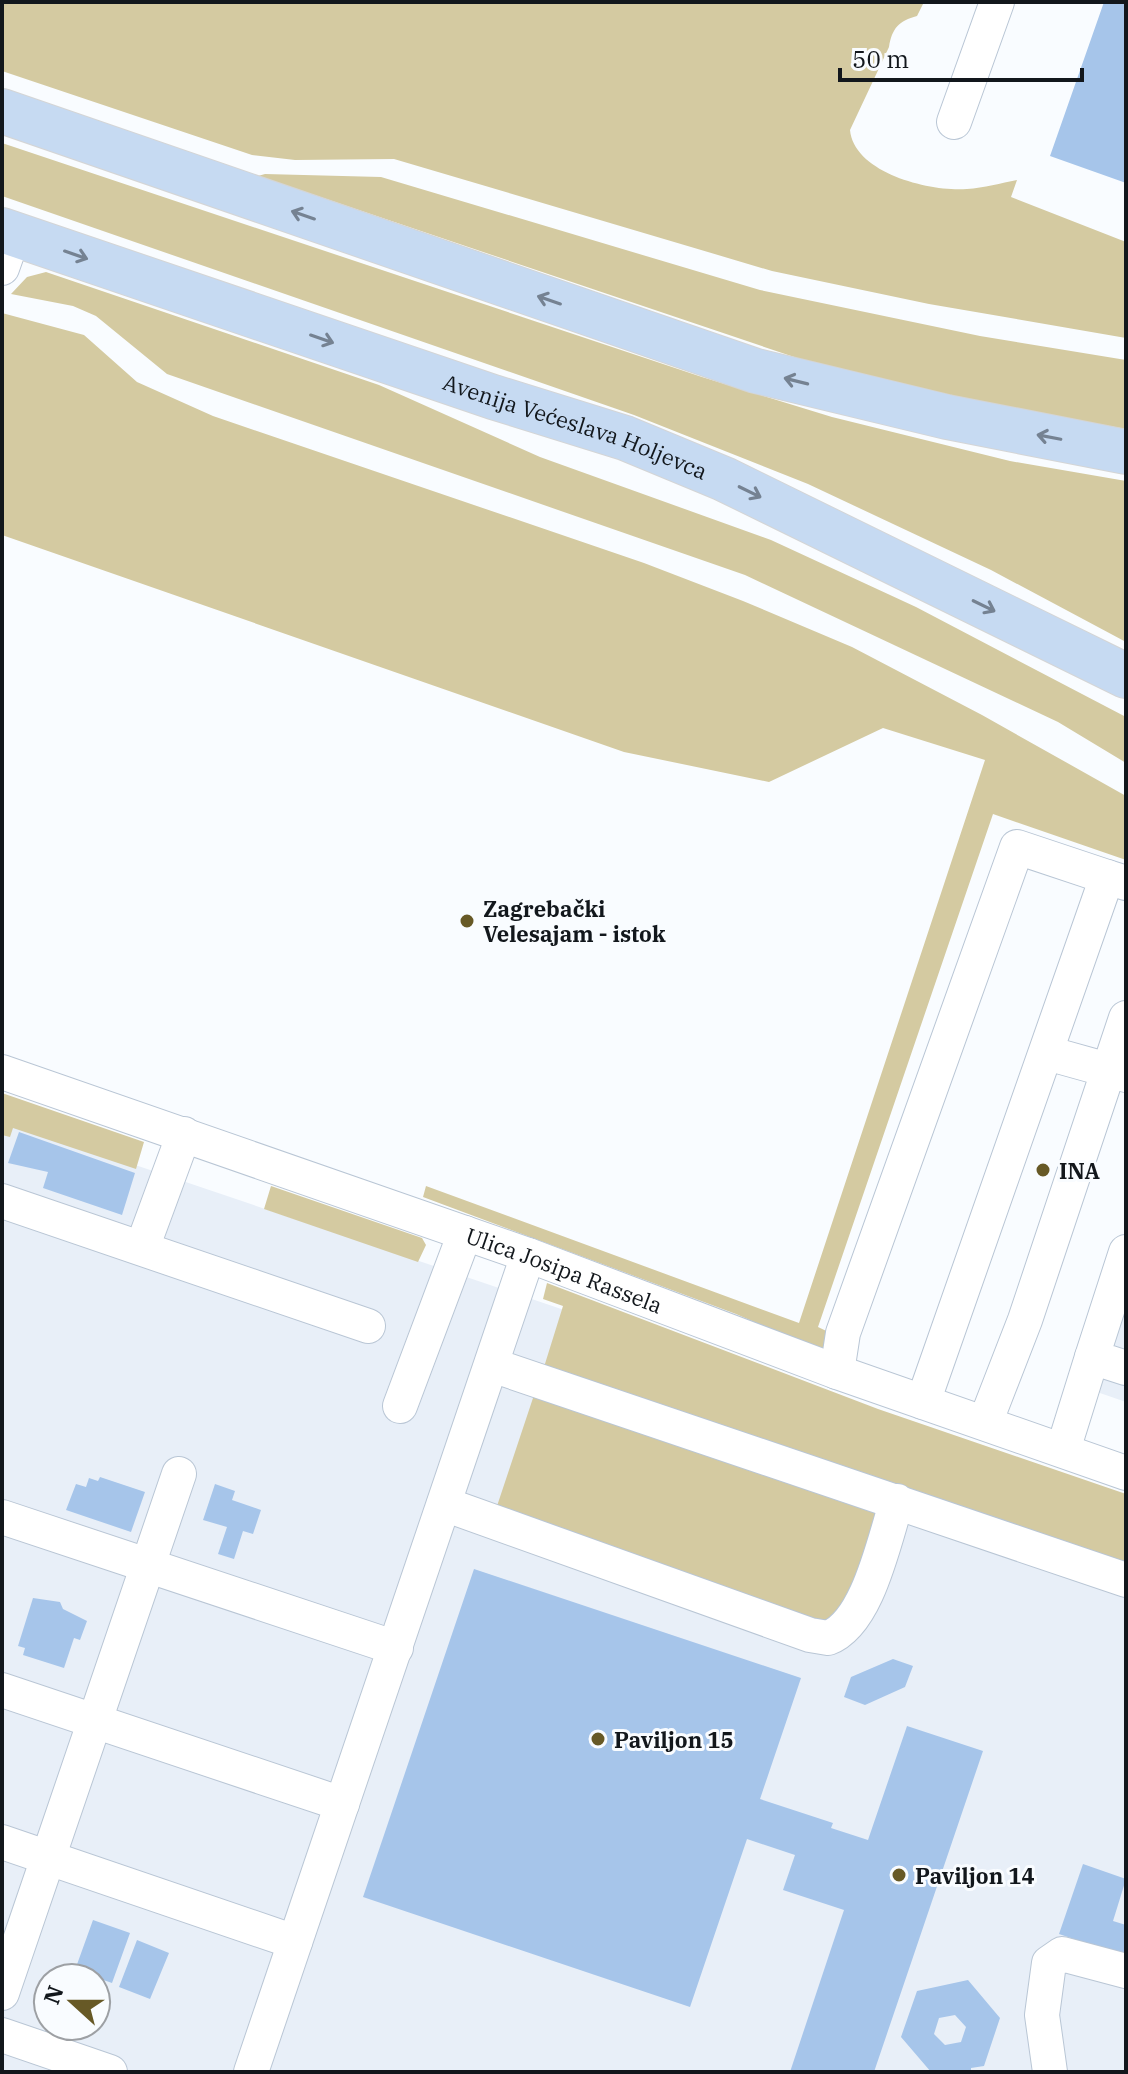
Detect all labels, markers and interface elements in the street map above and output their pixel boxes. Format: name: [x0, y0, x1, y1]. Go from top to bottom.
scale bar: [840, 32, 1082, 82]
text: 50 m: [852, 43, 909, 75]
one-way arrow: [291, 207, 316, 222]
one-way arrow: [63, 248, 88, 263]
one-way arrow: [537, 292, 561, 306]
one-way arrow: [309, 332, 334, 347]
street label: Avenija Većeslava Holjevca: [439, 367, 712, 485]
one-way arrow: [783, 373, 809, 388]
one-way arrow: [1037, 429, 1063, 444]
one-way arrow: [738, 485, 762, 500]
one-way arrow: [971, 599, 995, 614]
place label: Zagrebački Velesajam - istok: [483, 894, 666, 948]
marker: Zagrebački Velesajam - istok: [458, 912, 476, 930]
place label: INA: [1059, 1156, 1100, 1185]
marker: INA: [1034, 1161, 1052, 1179]
street label: Ulica Josipa Rassela: [462, 1220, 667, 1319]
place label: Paviljon 15: [614, 1725, 734, 1754]
marker: Paviljon 15: [589, 1730, 607, 1748]
place label: Paviljon 14: [915, 1861, 1035, 1890]
marker: Paviljon 14: [890, 1866, 908, 1884]
north arrow: [32, 1962, 112, 2042]
text: N: [36, 1981, 70, 2008]

